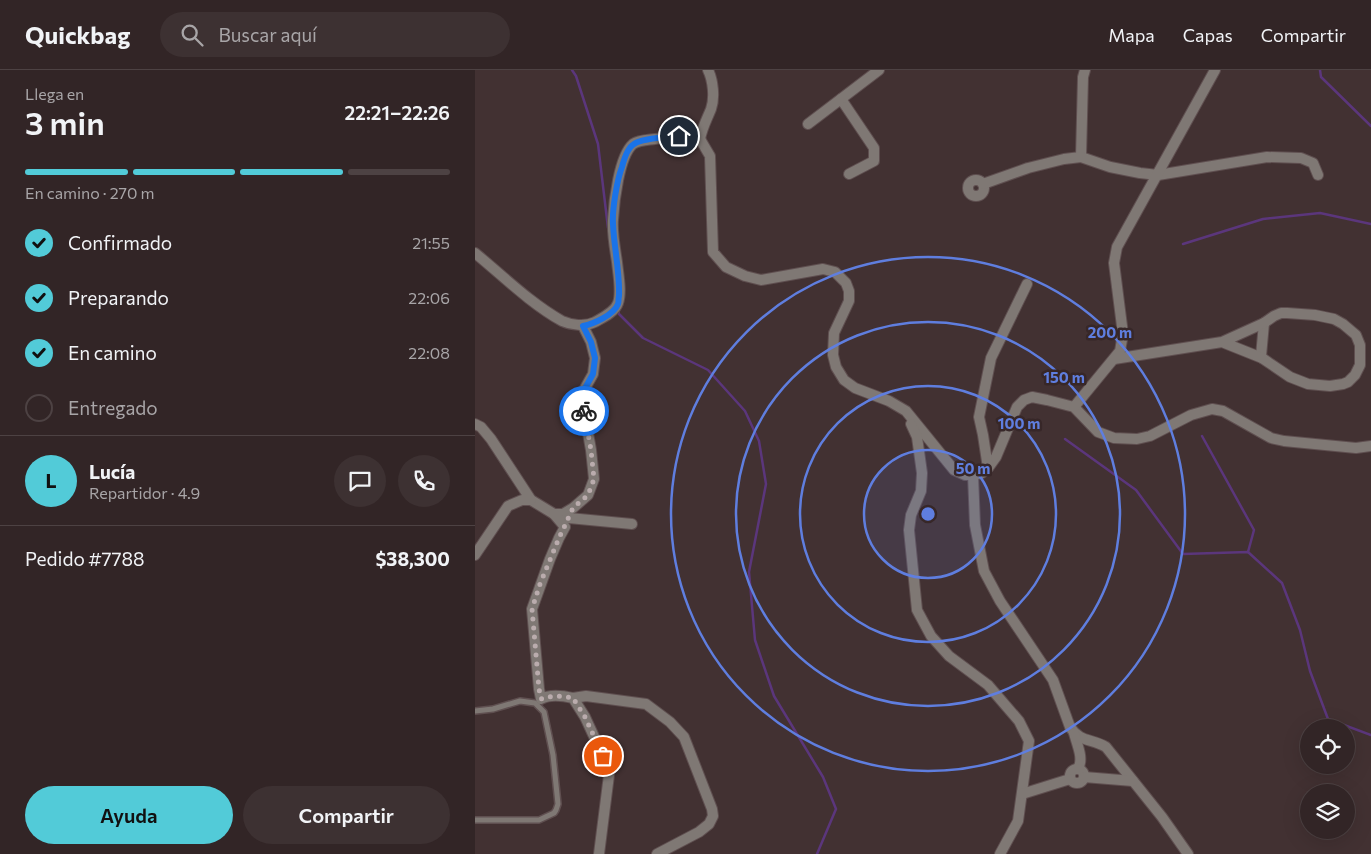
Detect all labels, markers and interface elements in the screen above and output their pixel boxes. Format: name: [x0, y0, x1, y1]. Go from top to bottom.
search box: [160, 12, 510, 57]
text: Quickbag: [25, 20, 130, 49]
icon: search: [178, 21, 206, 49]
text: Buscar aquí: [218, 23, 317, 46]
text: Mapa: [1108, 24, 1155, 46]
text: Capas: [1183, 24, 1233, 46]
text: Compartir: [1261, 24, 1346, 46]
text: Llega en: [25, 84, 84, 103]
text: 22:21–22:26: [345, 101, 450, 124]
text: 3 min: [25, 102, 105, 142]
pin: [658, 115, 700, 157]
icon: home: [665, 122, 693, 150]
text: En camino · 270 m: [25, 183, 154, 202]
icon: check: [25, 229, 53, 257]
text: Confirmado: [68, 231, 172, 254]
text: 21:55: [412, 233, 450, 252]
icon: check: [25, 284, 53, 312]
text: Preparando: [68, 286, 169, 309]
text: 22:06: [408, 288, 450, 307]
text: 200 m: [1088, 323, 1132, 341]
icon: check: [25, 339, 53, 367]
text: En camino: [68, 341, 157, 364]
text: 22:08: [408, 343, 450, 362]
text: 150 m: [1043, 368, 1085, 386]
courier: [559, 386, 609, 436]
text: Entregado: [68, 396, 158, 419]
icon: bike: [570, 397, 598, 425]
text: 100 m: [998, 414, 1040, 432]
button: chat: [334, 455, 386, 507]
button: phone: [398, 455, 450, 507]
text: 50 m: [956, 459, 990, 477]
text: Lucía: [89, 460, 135, 483]
text: L: [45, 469, 57, 492]
text: Repartidor · 4.9: [89, 483, 200, 502]
centre of rings: [919, 505, 937, 523]
text: Pedido #7788: [25, 547, 145, 570]
text: $38,300: [375, 547, 450, 570]
map controls: [1300, 719, 1355, 839]
button: locate: [1300, 719, 1355, 774]
pin: [582, 735, 624, 777]
icon: bag: [589, 742, 617, 770]
button: layers: [1300, 784, 1355, 839]
button: Ayuda: [25, 786, 233, 844]
button: Compartir: [243, 786, 450, 844]

